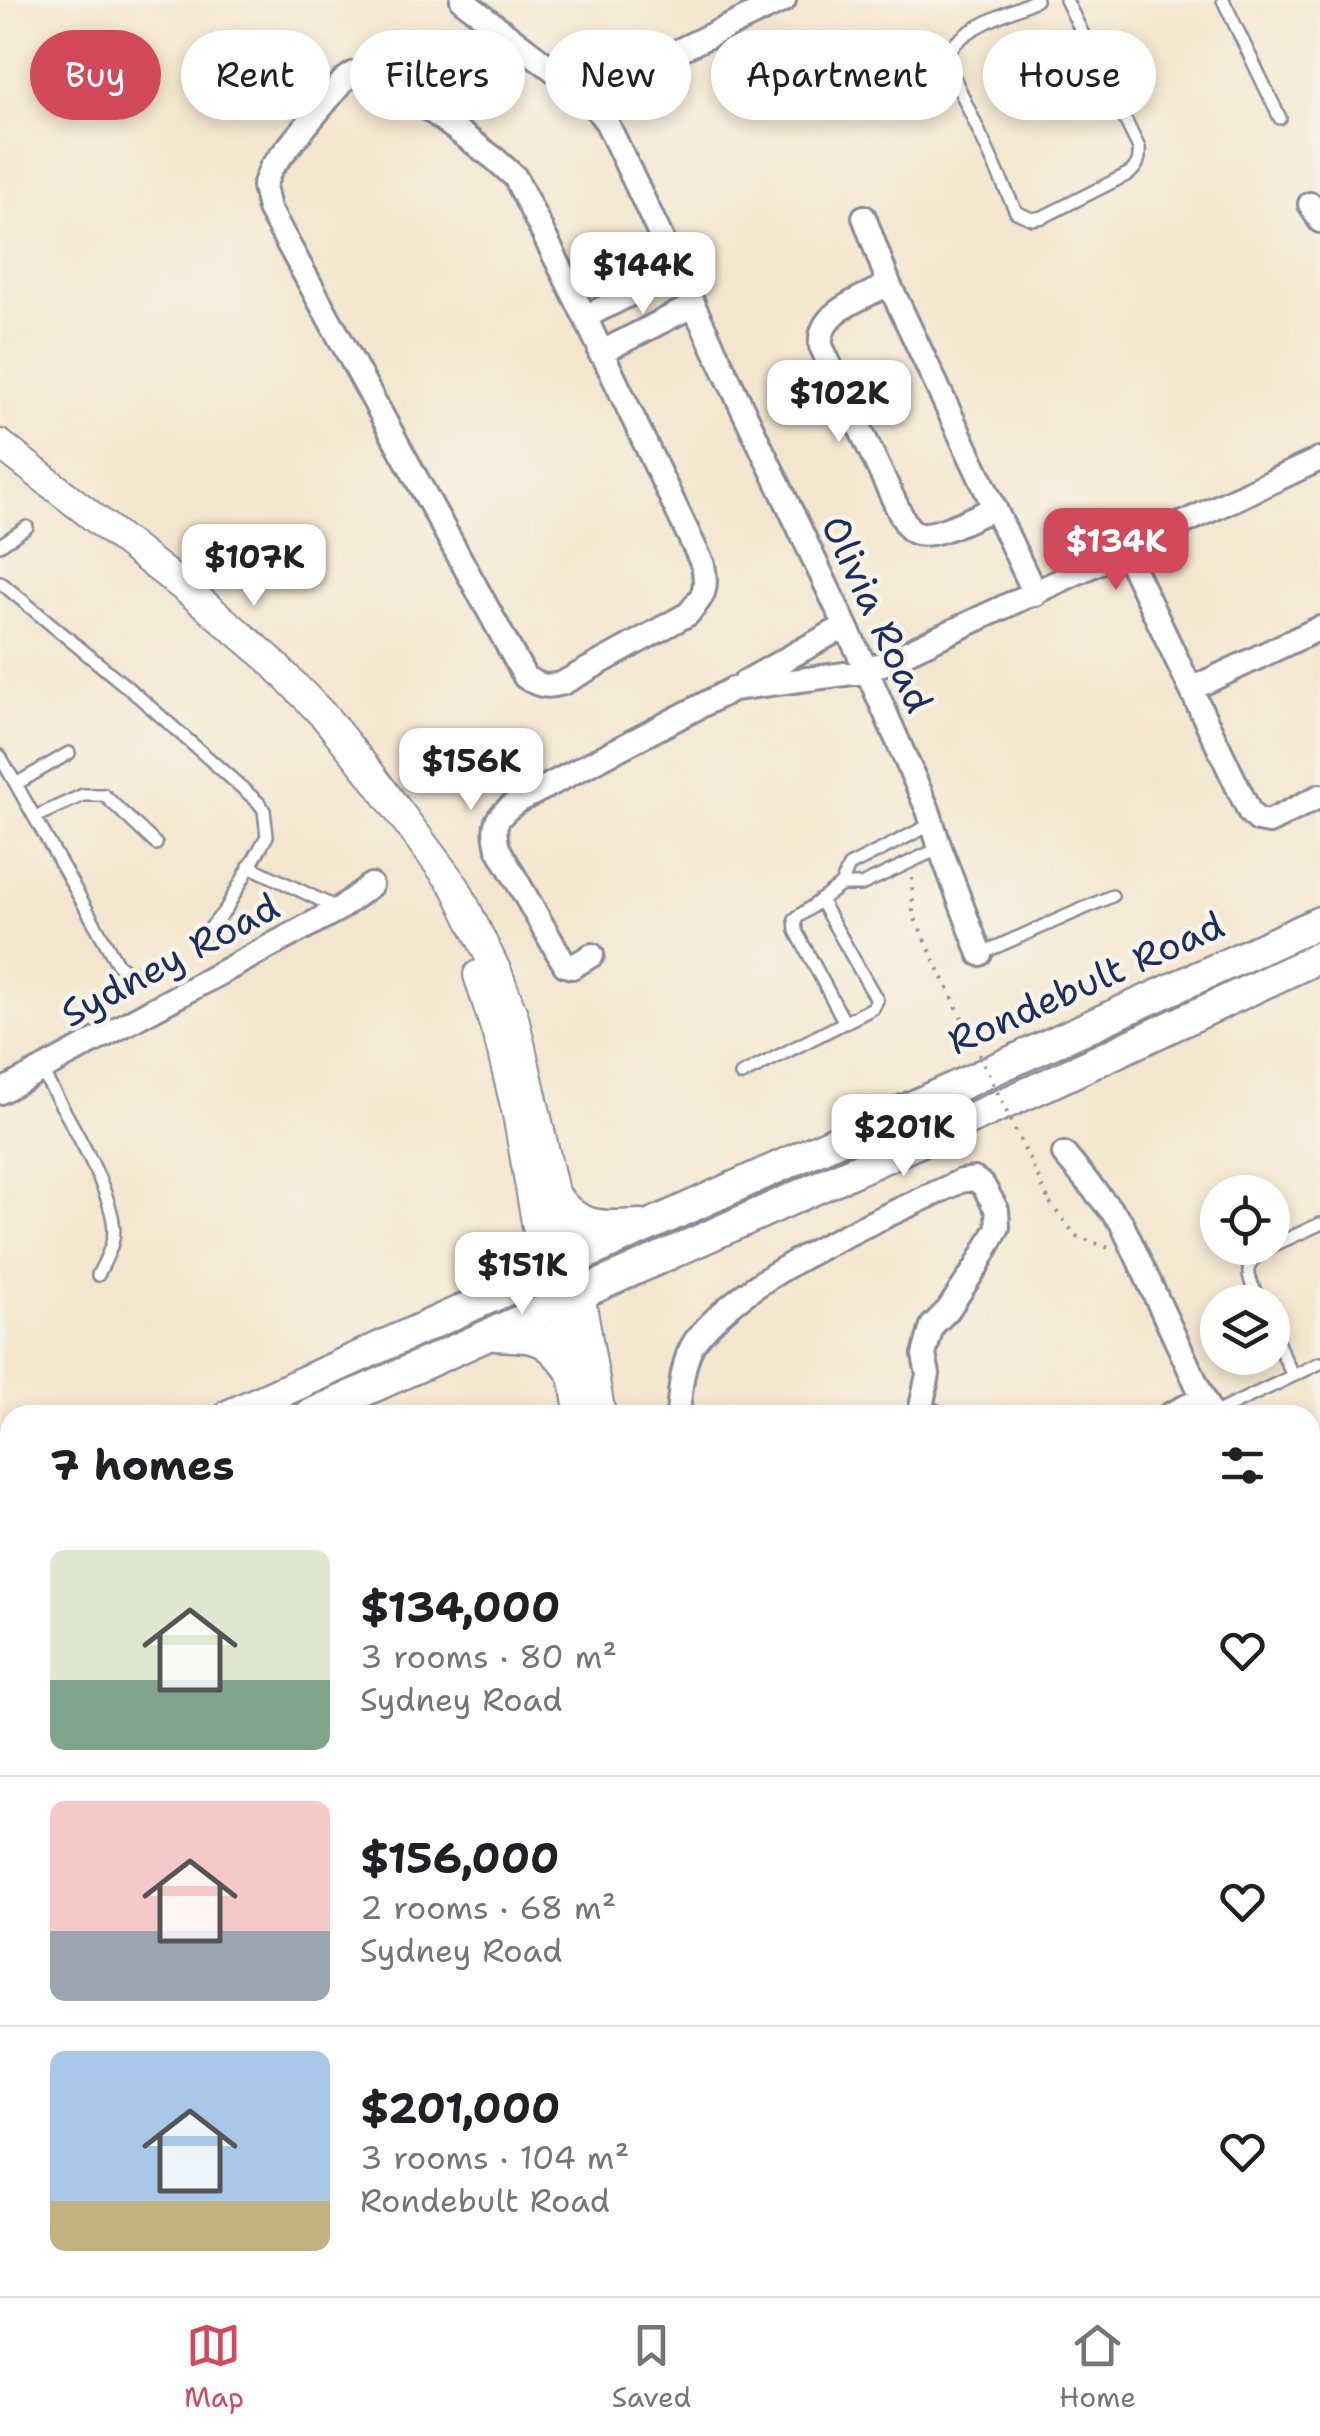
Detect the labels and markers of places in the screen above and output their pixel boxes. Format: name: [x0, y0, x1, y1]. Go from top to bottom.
pin: $144K: [573, 232, 713, 317]
pin: $102K: [769, 360, 909, 445]
pin: $134K: [1046, 508, 1186, 593]
pin: $107K: [184, 524, 324, 609]
pin: $156K: [401, 728, 541, 813]
pin: $201K: [834, 1094, 974, 1179]
pin: $151K: [452, 1232, 592, 1317]

